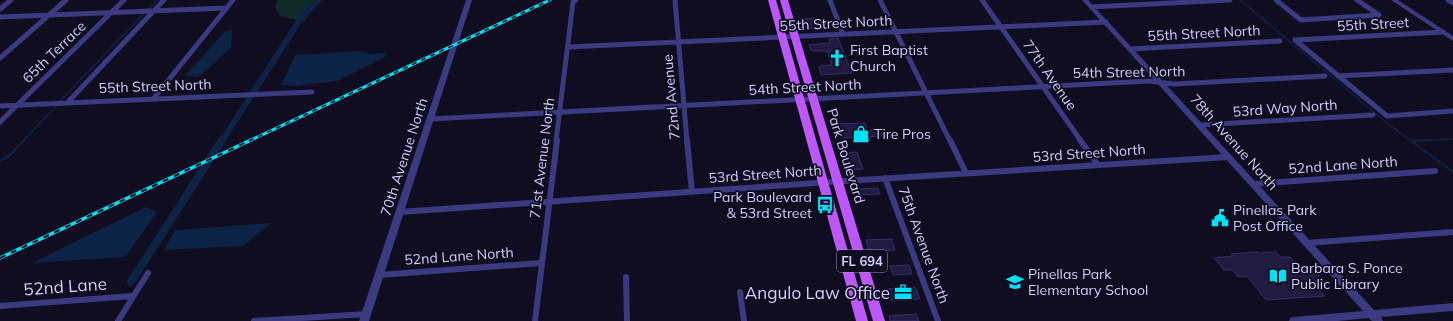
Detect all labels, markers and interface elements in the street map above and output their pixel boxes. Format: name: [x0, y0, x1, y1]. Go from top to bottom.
street label: 55th Street North: [779, 11, 893, 35]
street label: 55th Street: [1336, 13, 1410, 35]
street label: 65th Terrace: [18, 17, 90, 87]
street label: 55th Street North: [1147, 21, 1261, 45]
street label: 77th Avenue: [1019, 36, 1081, 114]
place label: First Baptist Church: [850, 41, 928, 75]
church icon: First Baptist Church: [827, 48, 847, 68]
street label: 72nd Avenue: [658, 53, 684, 141]
street label: 54th Street North: [1072, 62, 1186, 82]
street label: 55th Street North: [98, 75, 212, 97]
street label: 54th Street North: [748, 75, 862, 99]
street label: 78th Avenue North: [1186, 90, 1282, 194]
street label: 53rd Way North: [1232, 95, 1338, 121]
street label: 70th Avenue North: [376, 96, 432, 218]
street label: 71st Avenue North: [526, 97, 558, 219]
street label: Park Boulevard: [823, 106, 869, 206]
shop icon: Tire Pros: [851, 124, 871, 144]
place label: Tire Pros: [874, 125, 931, 143]
street label: 53rd Street North: [1032, 140, 1146, 166]
street label: 52nd Lane North: [1288, 152, 1398, 178]
street label: 53rd Street North: [708, 161, 822, 187]
street label: 75th Avenue North: [895, 184, 953, 306]
place label: Park Boulevard & 53rd Street: [713, 188, 812, 222]
bus stop icon: Park Boulevard & 53rd Street: [815, 195, 835, 215]
place label: Pinellas Park Post Office: [1233, 201, 1317, 235]
public building icon: Pinellas Park Post Office: [1210, 208, 1230, 228]
street label: 52nd Lane North: [404, 243, 514, 269]
road number: FL 694: [837, 250, 887, 272]
place label: Barbara S. Ponce Public Library: [1291, 259, 1403, 293]
place label: Pinellas Park Elementary School: [1028, 265, 1148, 299]
library icon: Barbara S. Ponce Public Library: [1268, 266, 1288, 286]
school or university icon: Pinellas Park Elementary School: [1005, 272, 1025, 292]
street label: 52nd Lane: [23, 273, 107, 299]
place label: Angulo Law Office: [745, 282, 890, 303]
office icon: Angulo Law Office: [893, 282, 913, 302]

